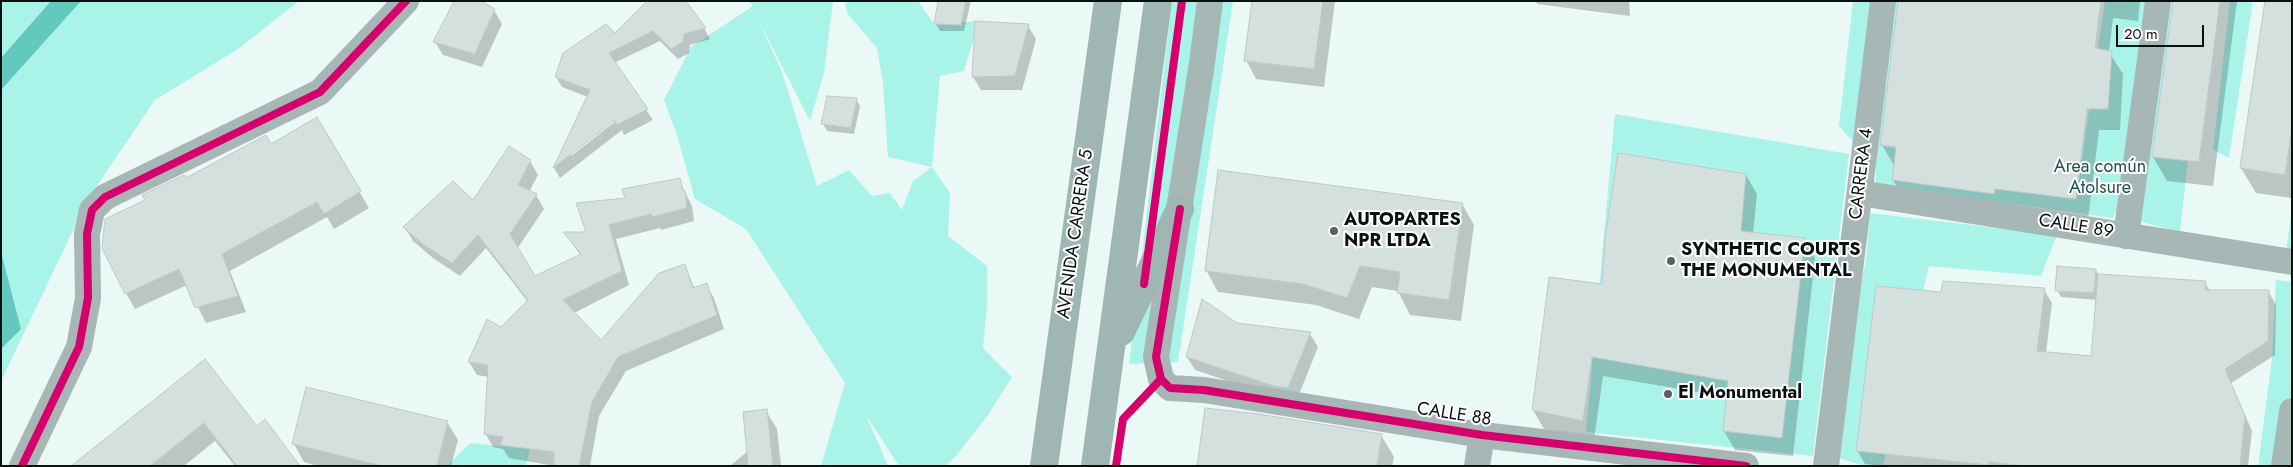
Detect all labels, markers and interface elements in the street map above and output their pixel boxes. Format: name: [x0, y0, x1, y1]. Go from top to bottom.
scale bar: [2118, 15, 2206, 47]
text: 20 m: [2124, 23, 2158, 45]
street label: CARRERA 4: [1846, 127, 1878, 221]
street label: AVENIDA CARRERA 5: [1053, 148, 1099, 320]
park label: Area común Atolsure: [2054, 157, 2146, 200]
place label: AUTOPARTES NPR LTDA: [1344, 210, 1461, 252]
street label: CALLE 89: [2037, 210, 2115, 244]
marker: AUTOPARTES NPR LTDA: [1328, 225, 1340, 237]
place label: SYNTHETIC COURTS THE MONUMENTAL: [1681, 240, 1860, 282]
marker: SYNTHETIC COURTS THE MONUMENTAL: [1665, 255, 1677, 267]
place label: El Monumental: [1678, 383, 1802, 405]
marker: El Monumental: [1662, 388, 1674, 400]
street label: CALLE 88: [1415, 398, 1493, 432]

